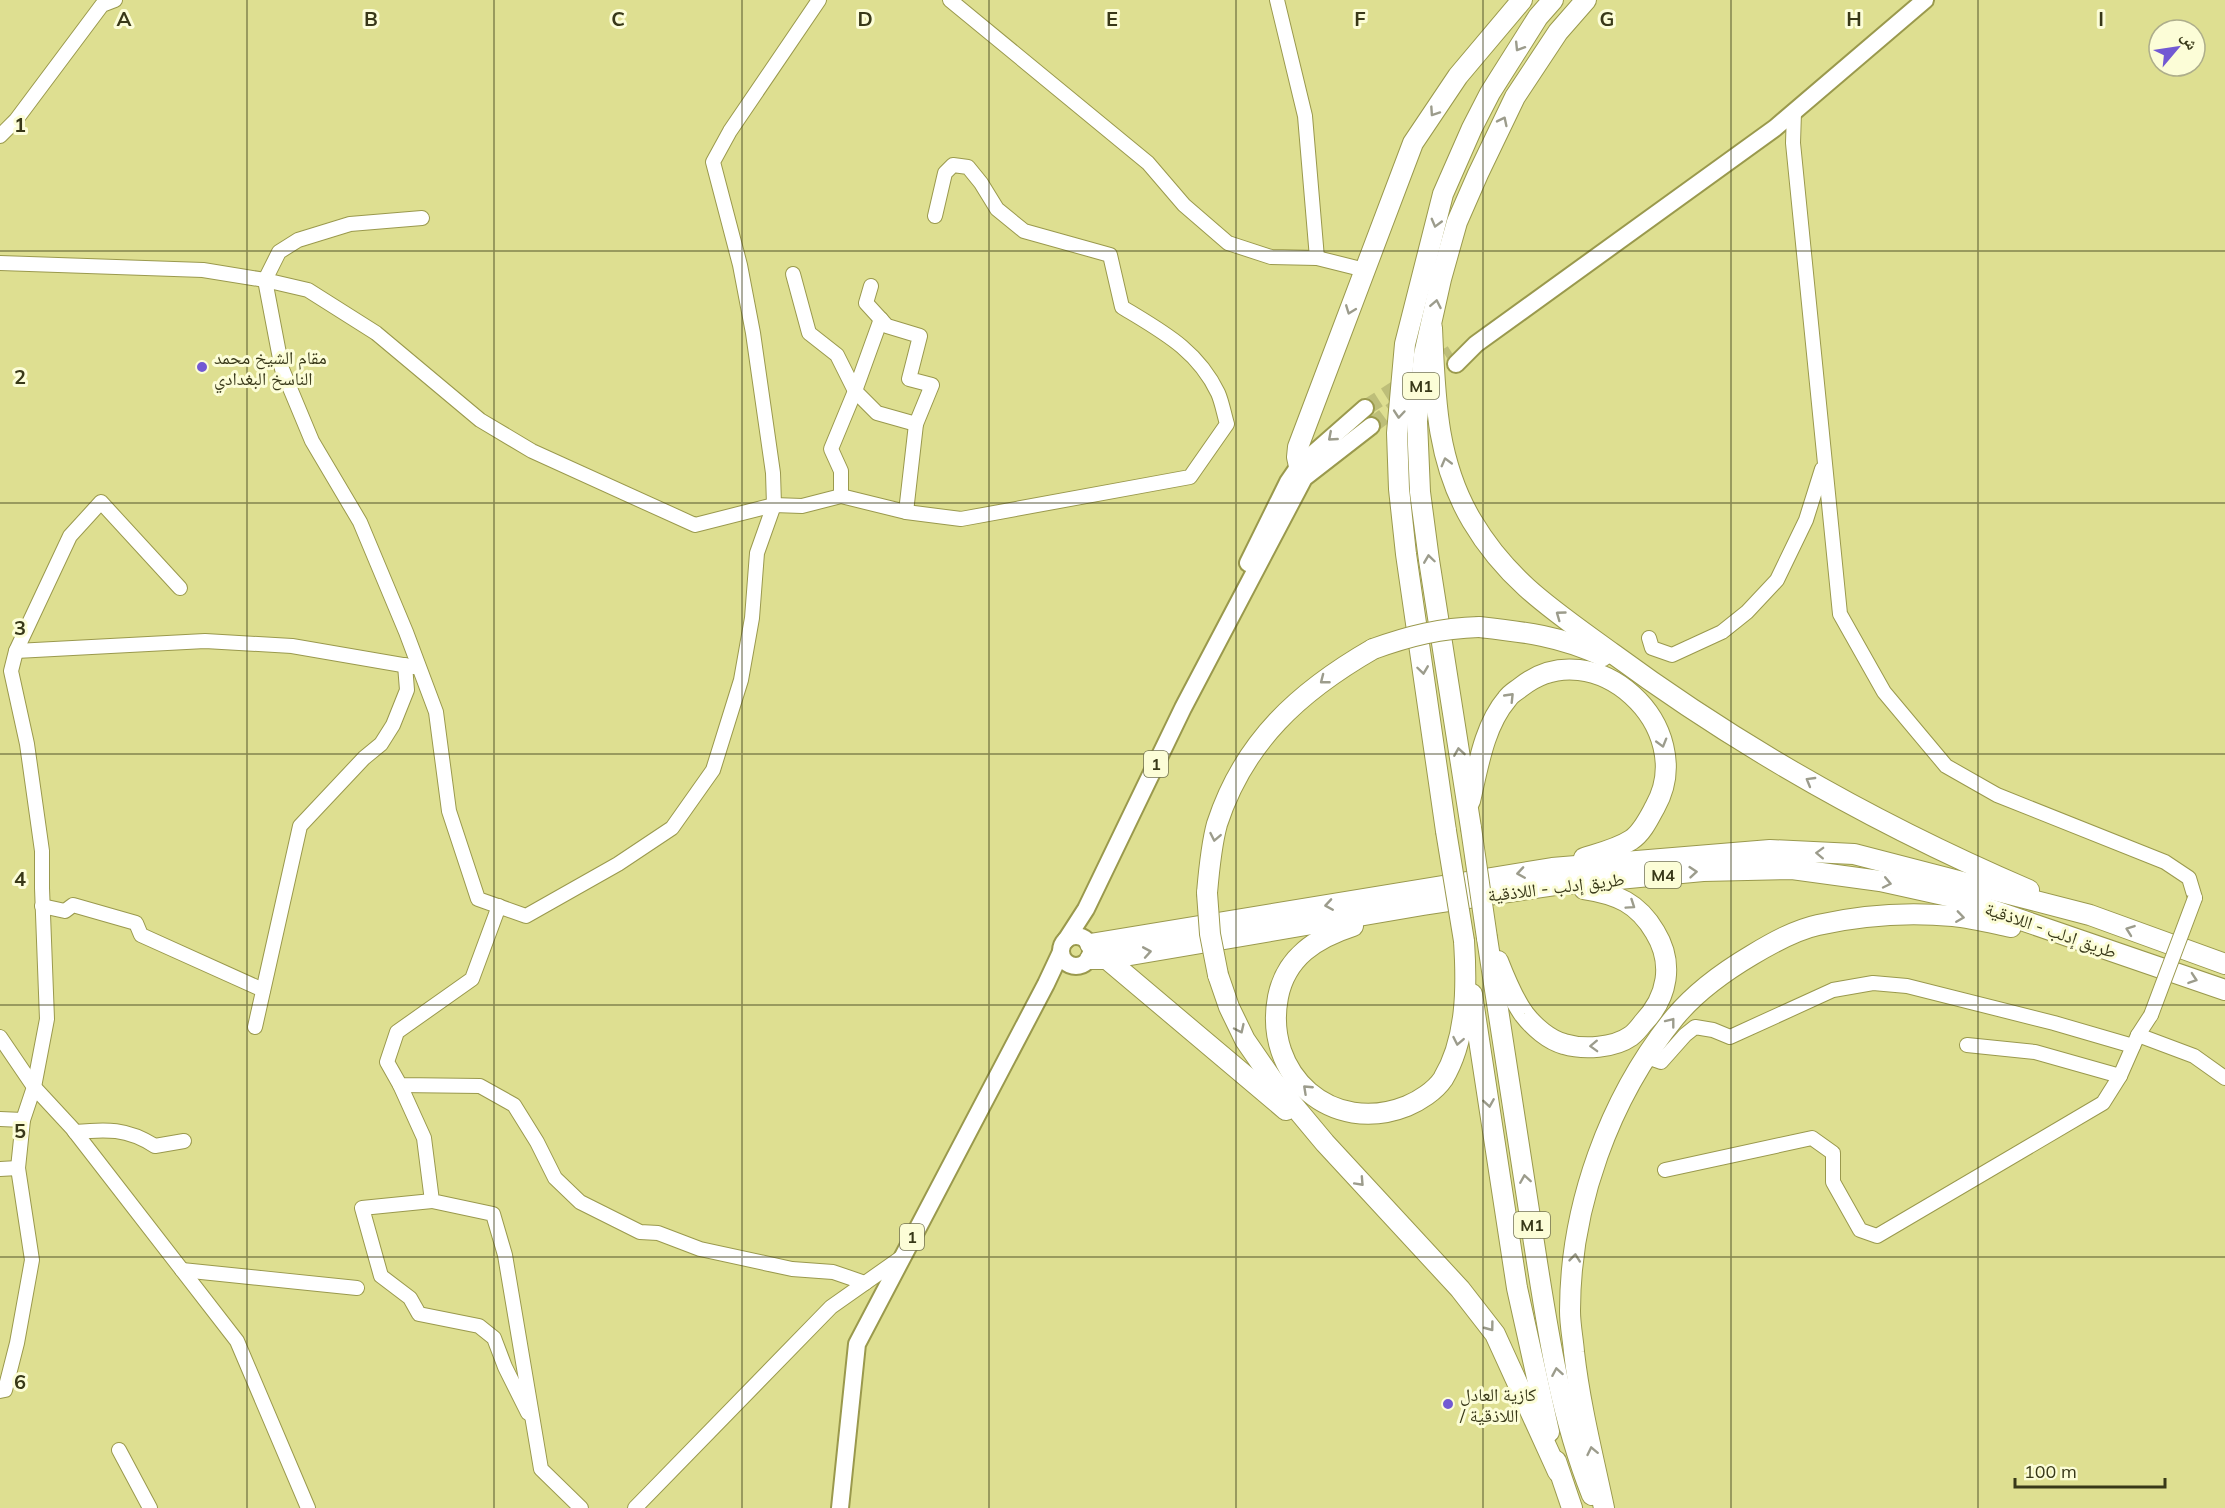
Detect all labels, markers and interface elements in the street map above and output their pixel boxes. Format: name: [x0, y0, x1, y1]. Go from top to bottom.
text: A: [117, 6, 132, 31]
text: B: [364, 6, 378, 31]
text: C: [611, 6, 625, 31]
text: D: [857, 6, 873, 31]
text: E: [1106, 6, 1118, 31]
text: F: [1354, 6, 1366, 31]
text: G: [1600, 6, 1614, 31]
text: H: [1846, 6, 1862, 31]
text: I: [2098, 6, 2104, 31]
north arrow: [2147, 18, 2207, 78]
text: ش: [2177, 28, 2203, 53]
one-way arrow: [1515, 40, 1526, 51]
one-way arrow: [1430, 105, 1441, 116]
text: 1: [14, 112, 26, 137]
one-way arrow: [1496, 117, 1508, 128]
one-way arrow: [1431, 217, 1443, 227]
one-way arrow: [1429, 299, 1442, 309]
one-way arrow: [1345, 304, 1357, 315]
place label: مقام الشيخ محمد الناسخ البغدادي: [214, 346, 327, 393]
marker: مقام الشيخ محمد الناسخ البغدادي: [195, 360, 209, 374]
text: 2: [14, 364, 26, 389]
road number: M1: [1403, 373, 1439, 399]
one-way arrow: [1393, 409, 1406, 418]
one-way arrow: [1328, 430, 1339, 441]
one-way arrow: [1441, 457, 1454, 467]
one-way arrow: [1423, 555, 1435, 564]
one-way arrow: [1556, 611, 1567, 622]
text: 3: [14, 615, 26, 640]
one-way arrow: [1417, 665, 1429, 674]
one-way arrow: [1319, 673, 1330, 684]
one-way arrow: [1503, 694, 1514, 704]
one-way arrow: [1654, 738, 1667, 748]
one-way arrow: [1453, 747, 1465, 756]
road number: 1: [1144, 751, 1168, 777]
one-way arrow: [1806, 777, 1816, 788]
one-way arrow: [1209, 831, 1222, 841]
one-way arrow: [1815, 846, 1824, 859]
road number: M4: [1645, 862, 1681, 888]
text: 4: [14, 866, 26, 891]
one-way arrow: [1689, 866, 1698, 879]
street label: طريق إدلب - اللاذقية: [1486, 867, 1626, 908]
one-way arrow: [1516, 867, 1526, 879]
one-way arrow: [1882, 876, 1892, 889]
street label: طريق إدلب - اللاذقية: [1982, 897, 2120, 964]
one-way arrow: [1324, 898, 1334, 911]
one-way arrow: [1624, 898, 1635, 909]
one-way arrow: [1955, 911, 1964, 923]
one-way arrow: [2126, 924, 2136, 937]
one-way arrow: [1142, 946, 1152, 959]
one-way arrow: [2187, 972, 2198, 985]
one-way arrow: [1664, 1018, 1675, 1029]
one-way arrow: [1232, 1023, 1244, 1034]
one-way arrow: [1452, 1036, 1465, 1046]
one-way arrow: [1589, 1040, 1598, 1053]
one-way arrow: [1303, 1086, 1314, 1097]
one-way arrow: [1482, 1098, 1495, 1108]
text: 5: [14, 1118, 26, 1143]
one-way arrow: [1353, 1175, 1364, 1186]
one-way arrow: [1519, 1175, 1531, 1184]
road number: M1: [1514, 1212, 1550, 1238]
road number: 1: [900, 1224, 924, 1250]
one-way arrow: [1568, 1253, 1580, 1262]
one-way arrow: [1483, 1321, 1494, 1332]
one-way arrow: [1551, 1367, 1563, 1376]
text: 6: [14, 1369, 26, 1394]
place label: كازية العادل / اللاذقية: [1459, 1383, 1537, 1427]
marker: كازية العادل / اللاذقية: [1441, 1397, 1455, 1411]
one-way arrow: [1586, 1446, 1599, 1456]
scale bar: [2015, 1451, 2165, 1489]
text: 100 m: [2024, 1460, 2077, 1483]

